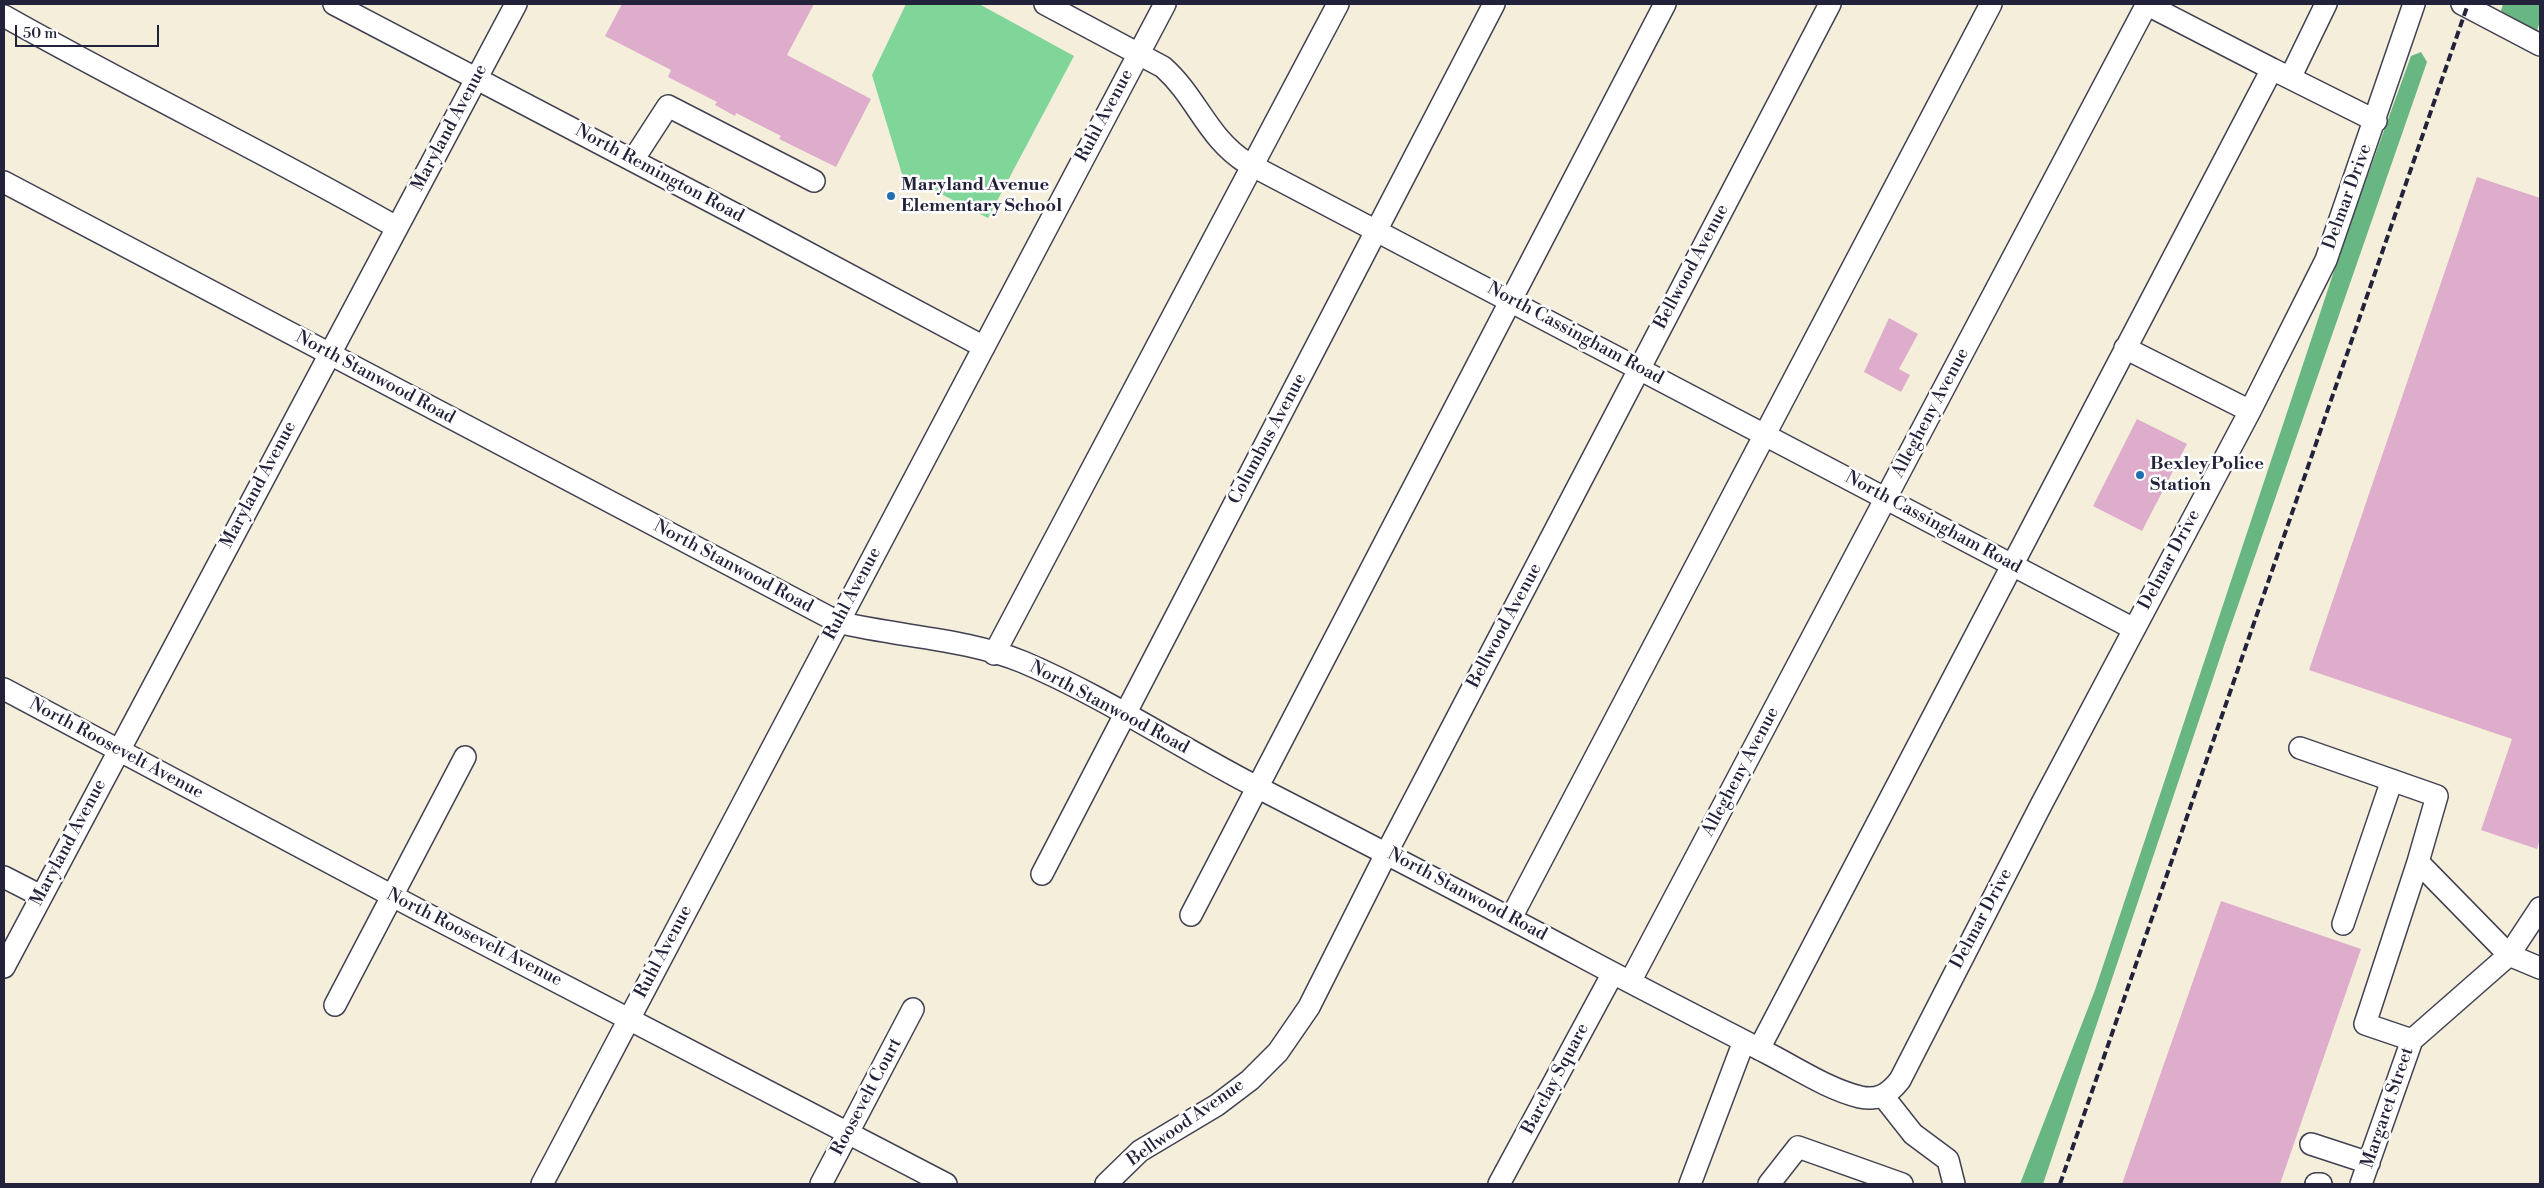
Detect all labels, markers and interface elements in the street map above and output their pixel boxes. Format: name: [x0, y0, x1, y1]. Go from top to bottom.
scale bar: [18, 15, 161, 47]
text: 50 m: [23, 24, 57, 43]
street label: Maryland Avenue: [407, 61, 493, 195]
street label: Ruhl Avenue: [1072, 66, 1138, 166]
street label: North Remington Road: [571, 120, 747, 228]
street label: Delmar Drive: [2319, 141, 2377, 253]
place label: Maryland Avenue Elementary School: [901, 175, 1062, 218]
marker: Maryland Avenue Elementary School: [885, 190, 897, 202]
street label: Bellwood Avenue: [1650, 201, 1734, 333]
street label: North Cassingham Road: [1483, 278, 1667, 390]
street label: North Stanwood Road: [292, 327, 458, 429]
street label: Allegheny Avenue: [1888, 345, 1974, 481]
street label: Columbus Avenue: [1224, 370, 1312, 508]
street label: Maryland Avenue: [216, 418, 302, 552]
place label: Bexley Police Station: [2150, 454, 2264, 496]
street label: North Cassingham Road: [1841, 467, 2025, 579]
marker: Bexley Police Station: [2134, 469, 2146, 481]
street label: Delmar Drive: [2135, 506, 2205, 614]
street label: North Stanwood Road: [650, 516, 816, 618]
street label: Ruhl Avenue: [820, 544, 886, 644]
street label: Bellwood Avenue: [1463, 560, 1547, 692]
street label: North Stanwood Road: [1026, 657, 1192, 759]
street label: North Roosevelt Avenue: [25, 694, 207, 804]
street label: Allegheny Avenue: [1698, 704, 1784, 840]
street label: Maryland Avenue: [26, 776, 112, 910]
street label: North Stanwood Road: [1384, 844, 1550, 946]
street label: Delmar Drive: [1947, 865, 2017, 973]
street label: North Roosevelt Avenue: [382, 884, 566, 992]
street label: Ruhl Avenue: [631, 902, 697, 1002]
street label: Barclay Square: [1518, 1020, 1594, 1138]
street label: Roosevelt Court: [827, 1035, 907, 1159]
street label: Margaret Street: [2357, 1045, 2419, 1171]
street label: Bellwood Avenue: [1123, 1075, 1249, 1171]

